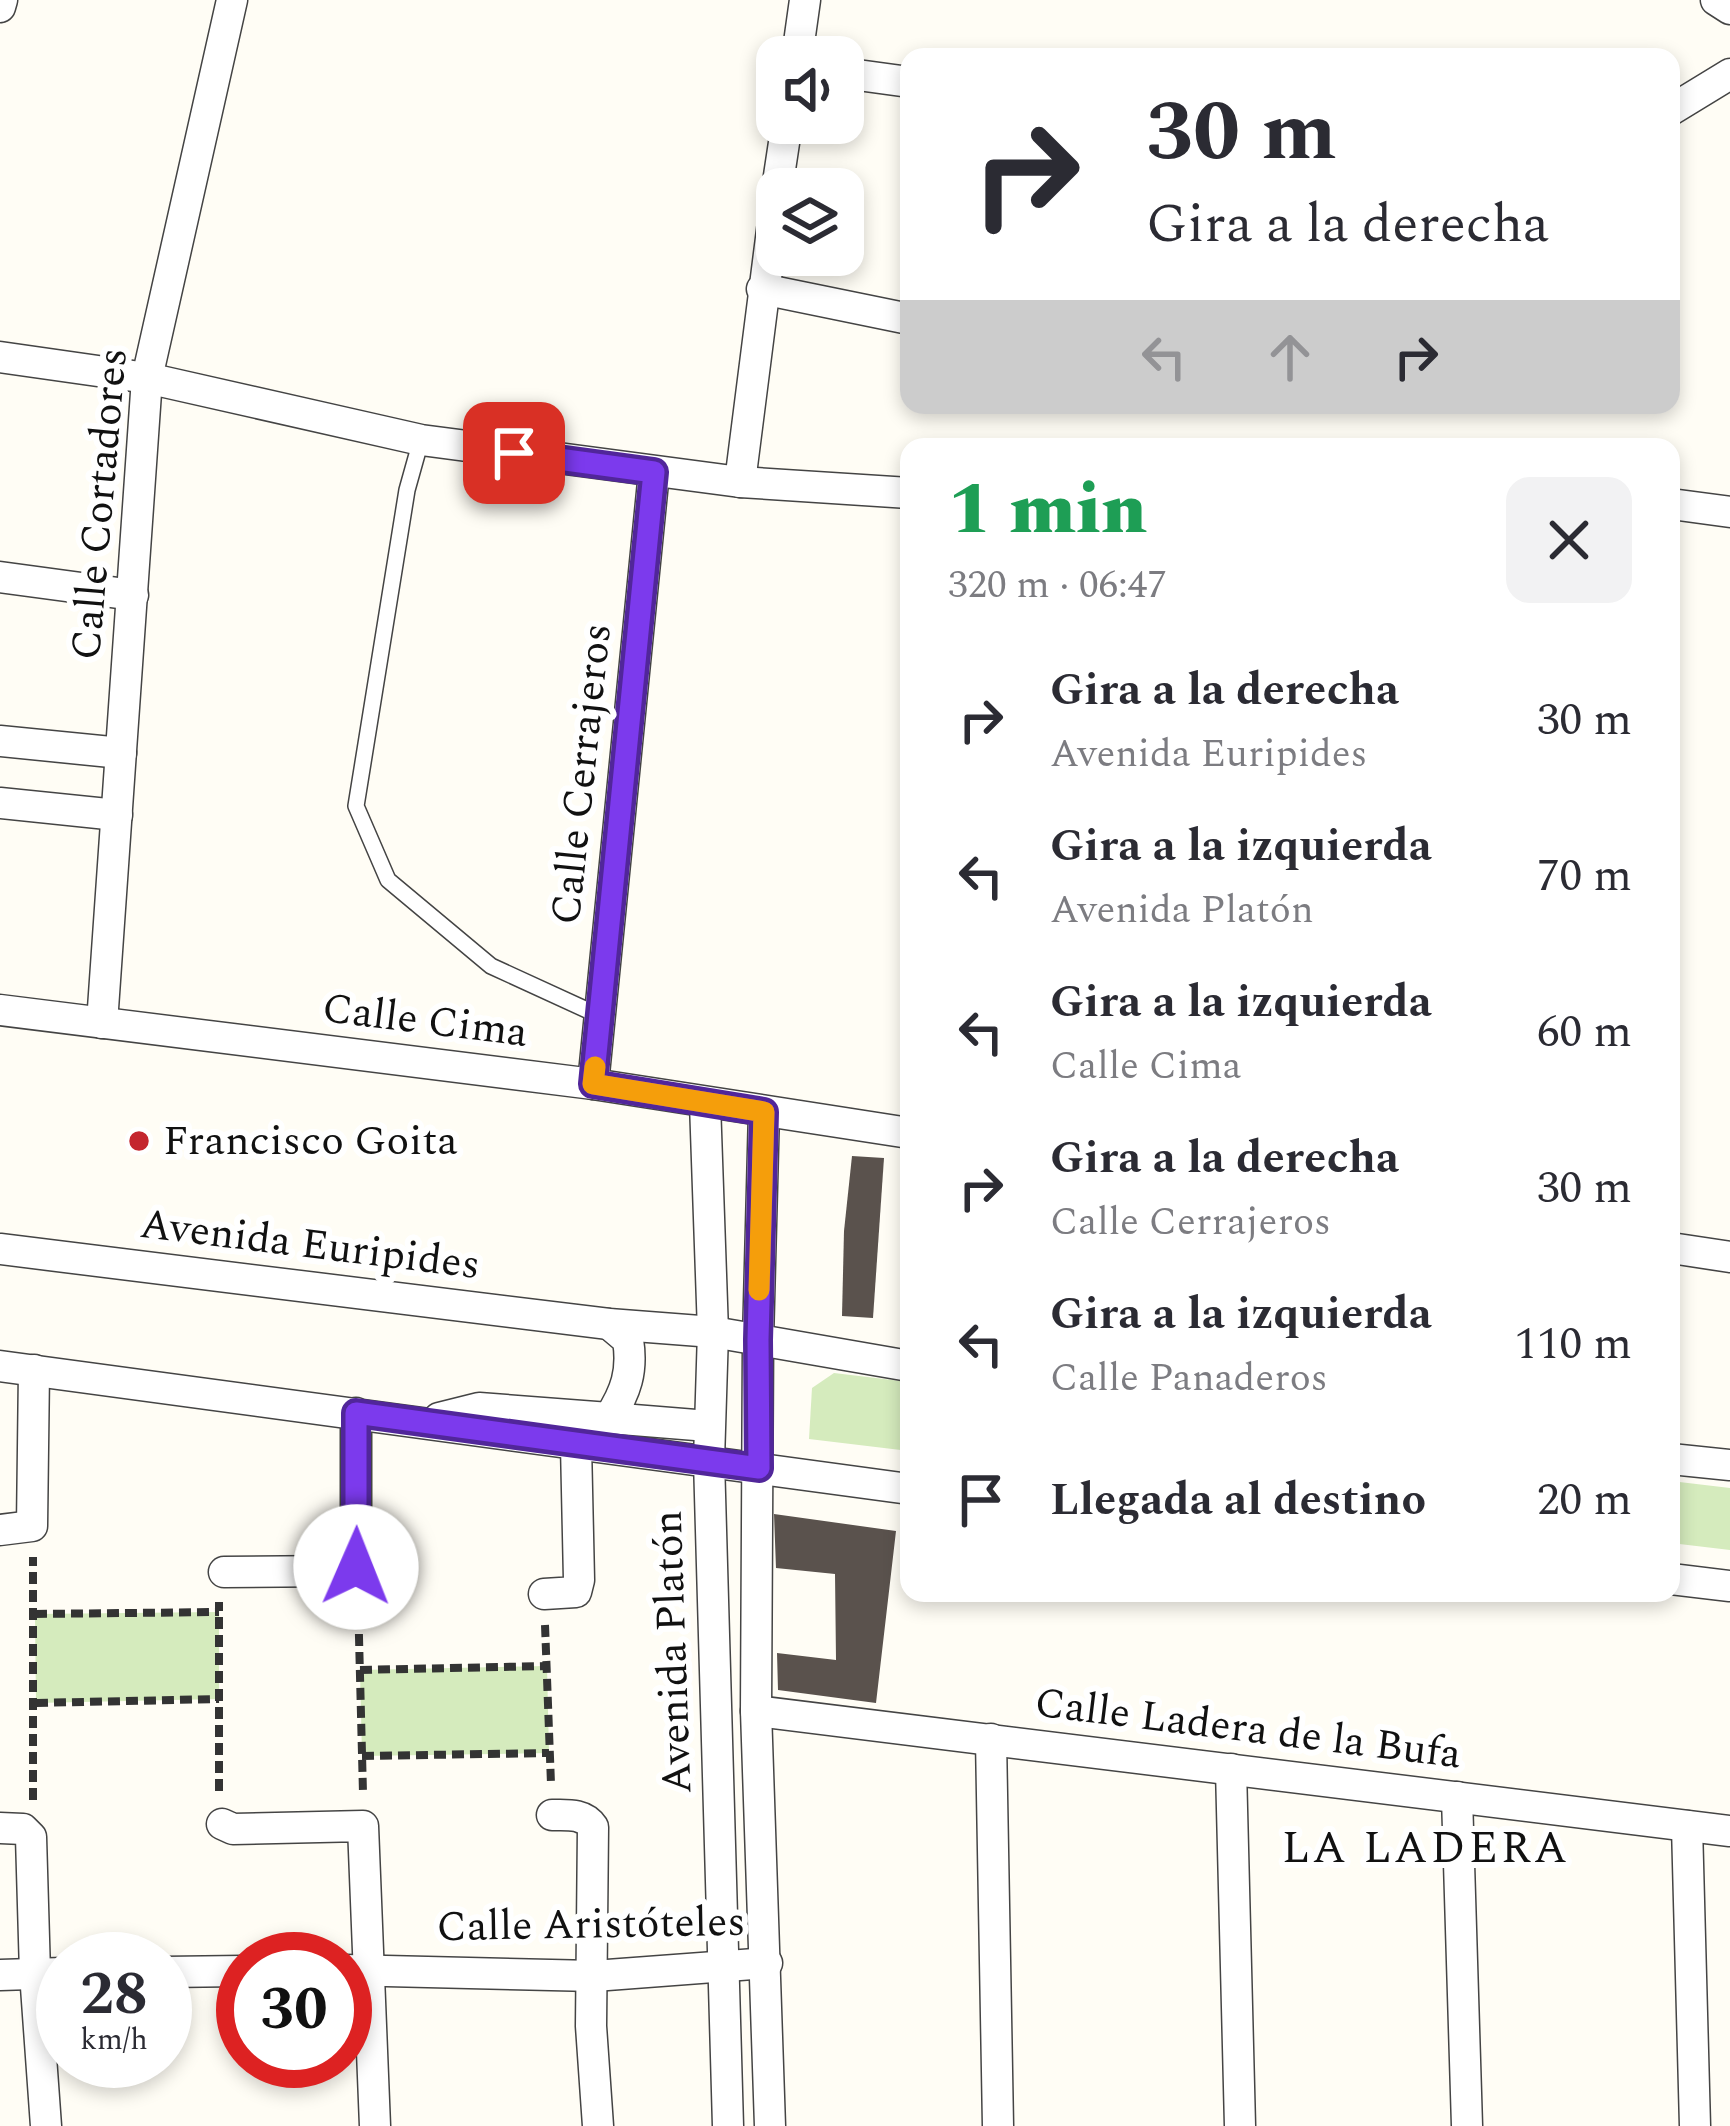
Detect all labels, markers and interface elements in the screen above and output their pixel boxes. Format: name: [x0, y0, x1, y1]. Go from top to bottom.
map controls: [756, 36, 864, 276]
button: sound: [756, 36, 864, 144]
text: 30 m: [1146, 69, 1337, 197]
icon: right: [948, 96, 1104, 252]
button: layers: [756, 168, 864, 276]
text: Gira a la derecha: [1146, 184, 1549, 266]
icon: left: [1131, 324, 1197, 390]
icon: ahead: [1257, 324, 1323, 390]
icon: right: [1383, 324, 1449, 390]
street label: Calle Cortadores: [55, 345, 145, 663]
pin: [463, 402, 565, 504]
icon: arrive: [481, 420, 547, 486]
text: 1 min: [948, 456, 1147, 565]
button: close: [1506, 477, 1632, 603]
text: 320 m · 06:47: [948, 556, 1167, 615]
street label: Calle Cerrajeros: [535, 620, 629, 928]
text: Gira a la derecha: [1050, 656, 1399, 725]
text: 30 m: [1537, 686, 1632, 755]
icon: right: [948, 687, 1014, 753]
text: Avenida Euripides: [1050, 725, 1367, 784]
text: Gira a la izquierda: [1050, 812, 1432, 881]
text: 70 m: [1537, 842, 1632, 911]
icon: left: [948, 843, 1014, 909]
text: Avenida Platón: [1050, 881, 1314, 940]
text: Gira a la izquierda: [1050, 968, 1432, 1037]
street label: Calle Cima: [319, 977, 532, 1065]
text: 60 m: [1537, 998, 1632, 1067]
icon: left: [948, 999, 1014, 1065]
text: Calle Cima: [1050, 1037, 1242, 1096]
place label: Francisco Goita: [163, 1110, 458, 1173]
text: Gira a la derecha: [1050, 1124, 1399, 1193]
marker: Francisco Goita: [126, 1128, 152, 1154]
text: 30 m: [1537, 1154, 1632, 1223]
icon: right: [948, 1155, 1014, 1221]
street label: Avenida Euripides: [136, 1193, 484, 1297]
text: Calle Cerrajeros: [1050, 1193, 1331, 1252]
text: Gira a la izquierda: [1050, 1280, 1432, 1349]
text: 110 m: [1515, 1310, 1632, 1379]
icon: left: [948, 1311, 1014, 1377]
text: Calle Panaderos: [1050, 1349, 1328, 1408]
text: Llegada al destino: [1050, 1466, 1426, 1535]
text: 20 m: [1537, 1466, 1632, 1535]
icon: arrive: [948, 1467, 1014, 1533]
position arrow: [293, 1504, 419, 1630]
street label: Avenida Platón: [637, 1509, 709, 1795]
street label: Calle Ladera de la Bufa: [1031, 1672, 1465, 1786]
district label: LA LADERA: [1282, 1814, 1570, 1883]
street label: Calle Aristóteles: [436, 1891, 746, 1959]
speed limit sign: 30: [216, 1932, 372, 2088]
text: 28: [80, 1949, 148, 2041]
text: km/h: [80, 2017, 148, 2063]

